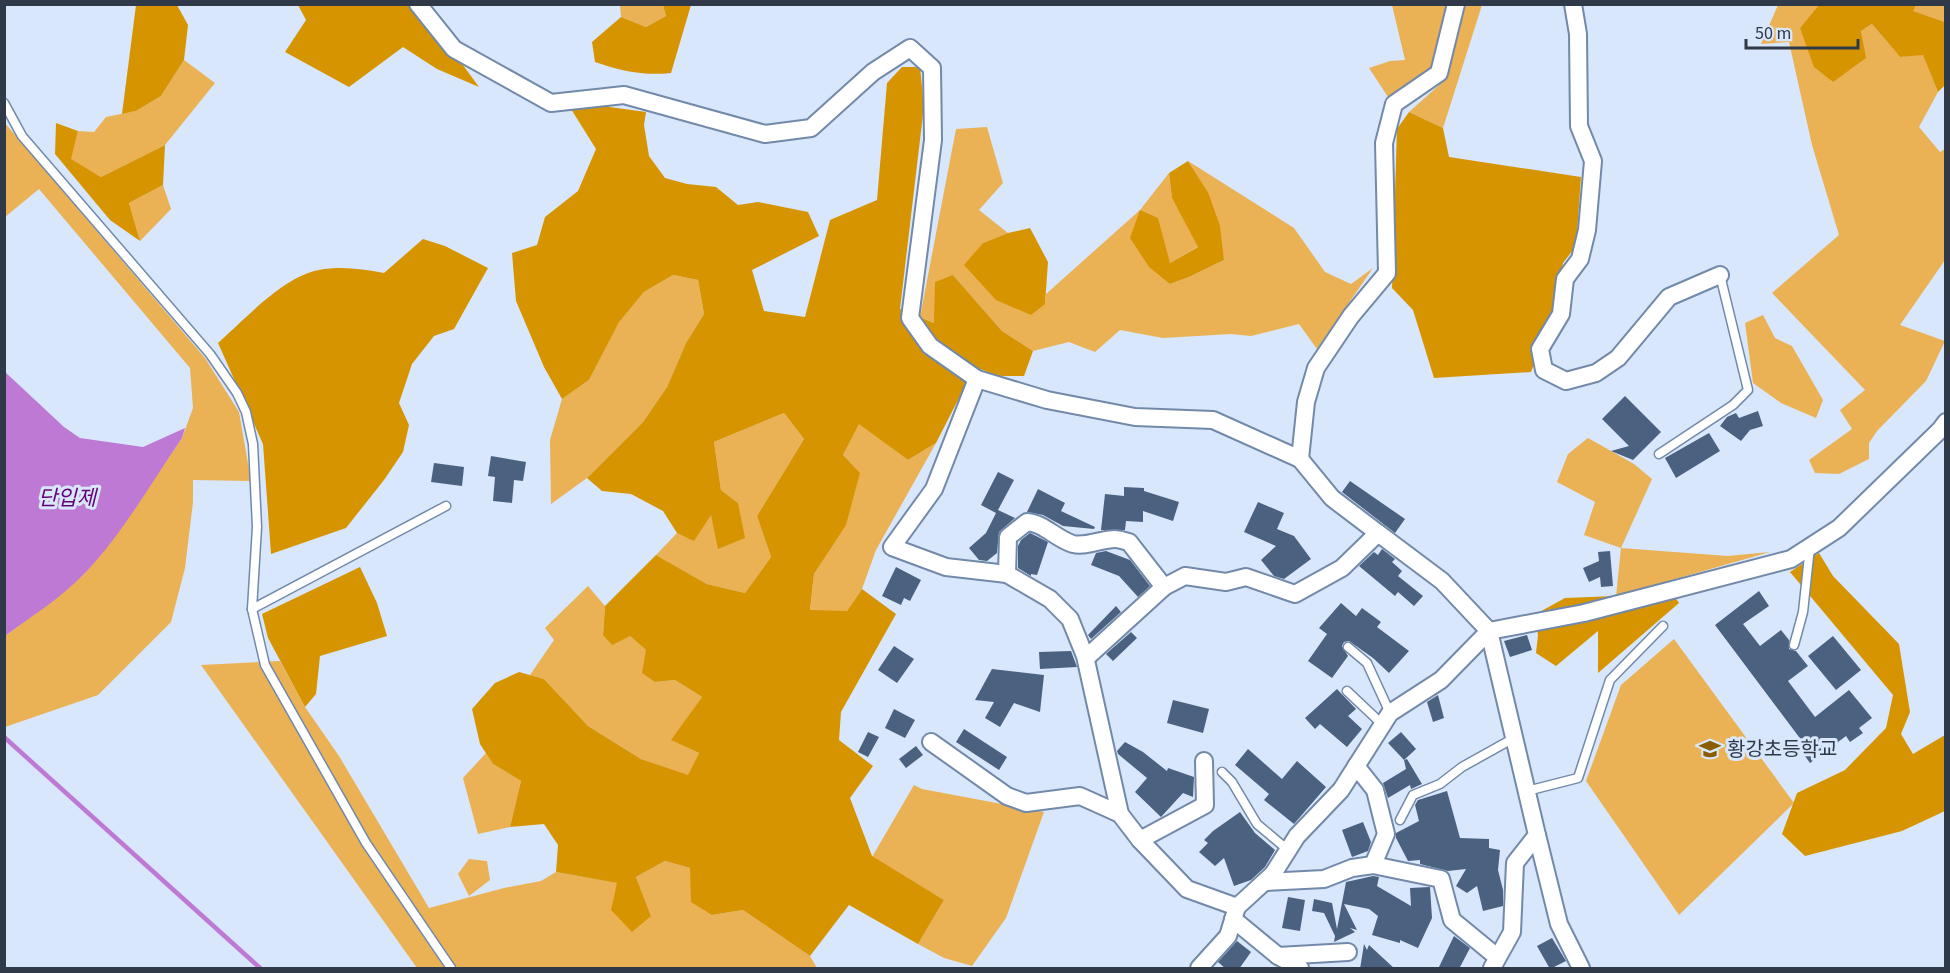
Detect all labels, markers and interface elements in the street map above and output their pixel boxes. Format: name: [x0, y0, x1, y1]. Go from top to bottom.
scale bar: [1746, 12, 1858, 50]
text: 50 m: [1755, 21, 1791, 46]
water label: 단입제: [38, 483, 99, 513]
place label: 황강초등학교: [1727, 736, 1837, 764]
school or university icon: 황강초등학교: [1698, 737, 1722, 761]

